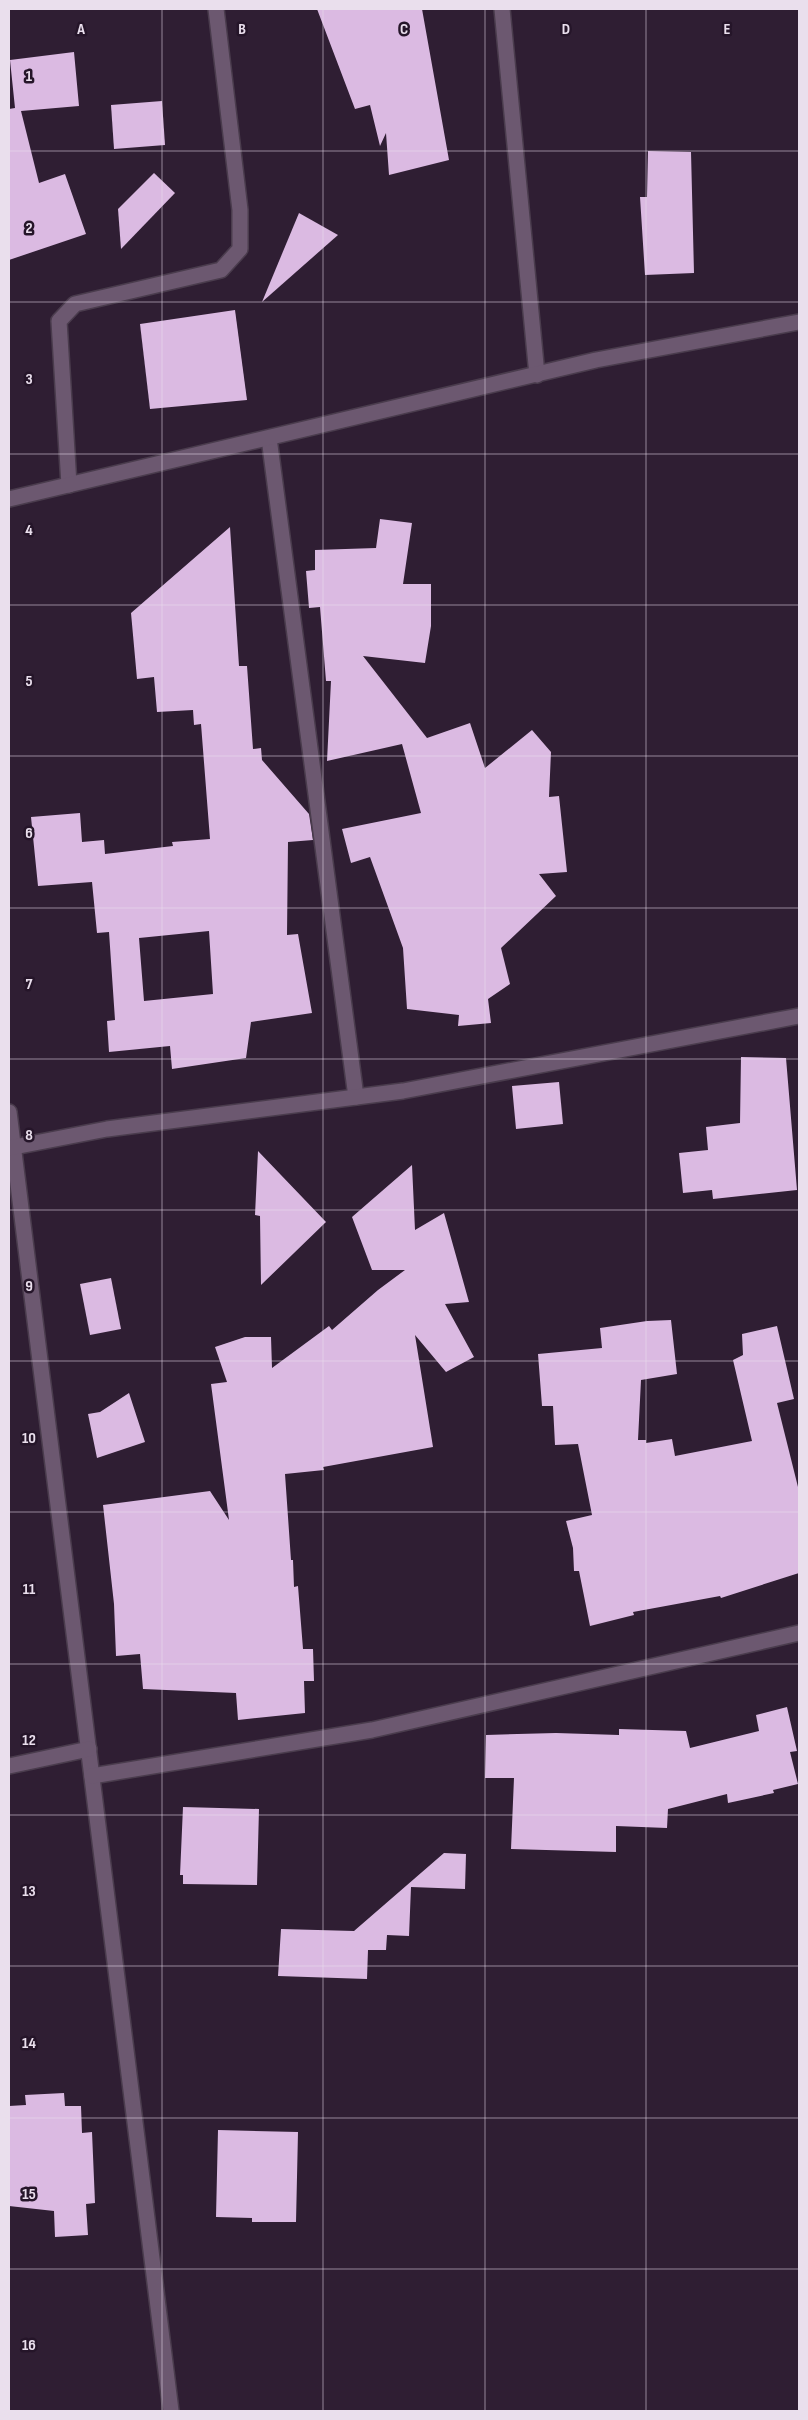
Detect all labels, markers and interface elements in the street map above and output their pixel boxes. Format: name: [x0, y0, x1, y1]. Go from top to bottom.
text: A: [76, 20, 85, 39]
text: B: [238, 20, 246, 39]
text: C: [400, 20, 408, 39]
text: D: [562, 20, 570, 39]
text: E: [724, 20, 731, 39]
text: 1: [26, 67, 33, 86]
text: 2: [25, 219, 33, 238]
text: 3: [25, 370, 33, 389]
text: 4: [25, 521, 33, 540]
text: 5: [25, 672, 33, 691]
text: 6: [25, 824, 33, 843]
text: 7: [26, 975, 33, 994]
text: 8: [25, 1126, 33, 1145]
text: 9: [25, 1277, 33, 1296]
text: 10: [22, 1429, 36, 1448]
text: 11: [23, 1580, 36, 1599]
text: 12: [22, 1731, 36, 1750]
text: 13: [22, 1882, 36, 1901]
text: 14: [22, 2034, 36, 2053]
text: 15: [22, 2185, 36, 2204]
text: 16: [22, 2336, 36, 2355]

